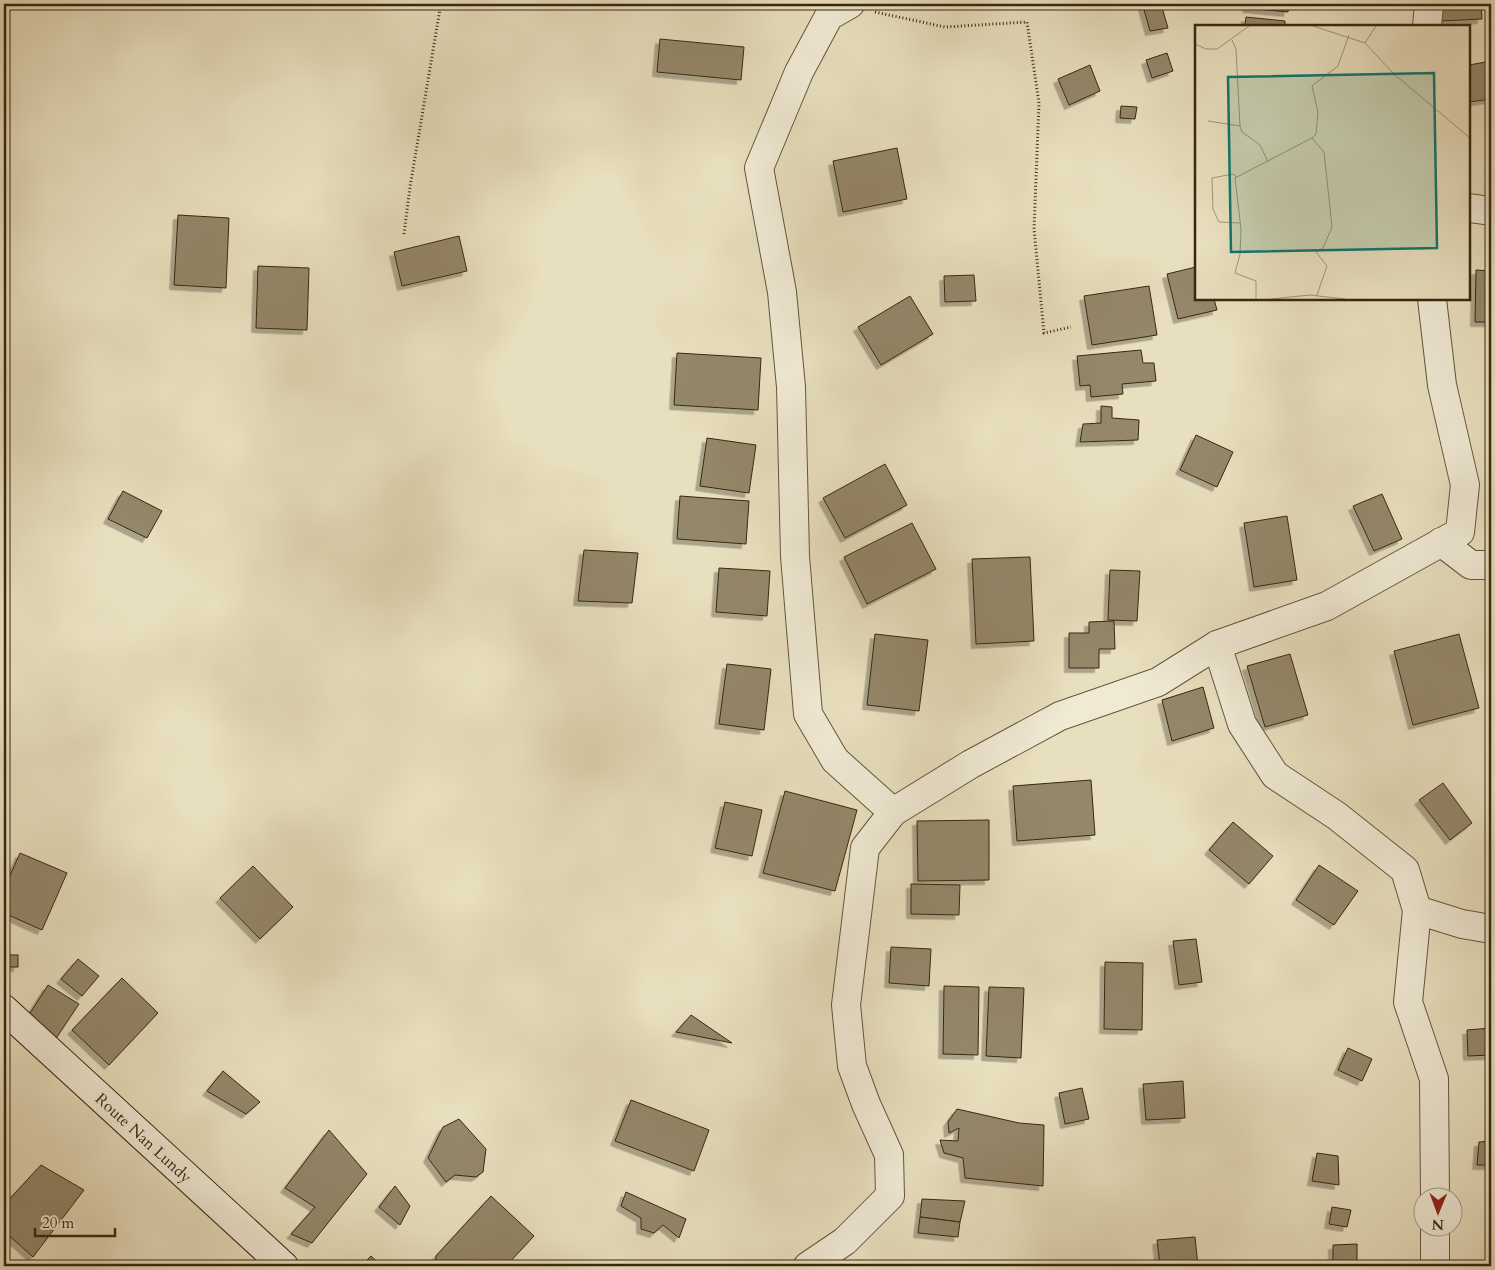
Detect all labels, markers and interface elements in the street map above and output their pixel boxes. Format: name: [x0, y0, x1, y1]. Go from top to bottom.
inset map: [1195, 25, 1470, 300]
street label: Route Nan Lundy: [90, 1088, 197, 1188]
north arrow: [1412, 1188, 1462, 1238]
scale bar: [35, 1205, 115, 1237]
text: 20 m: [42, 1213, 74, 1233]
text: N: [1432, 1215, 1444, 1234]

